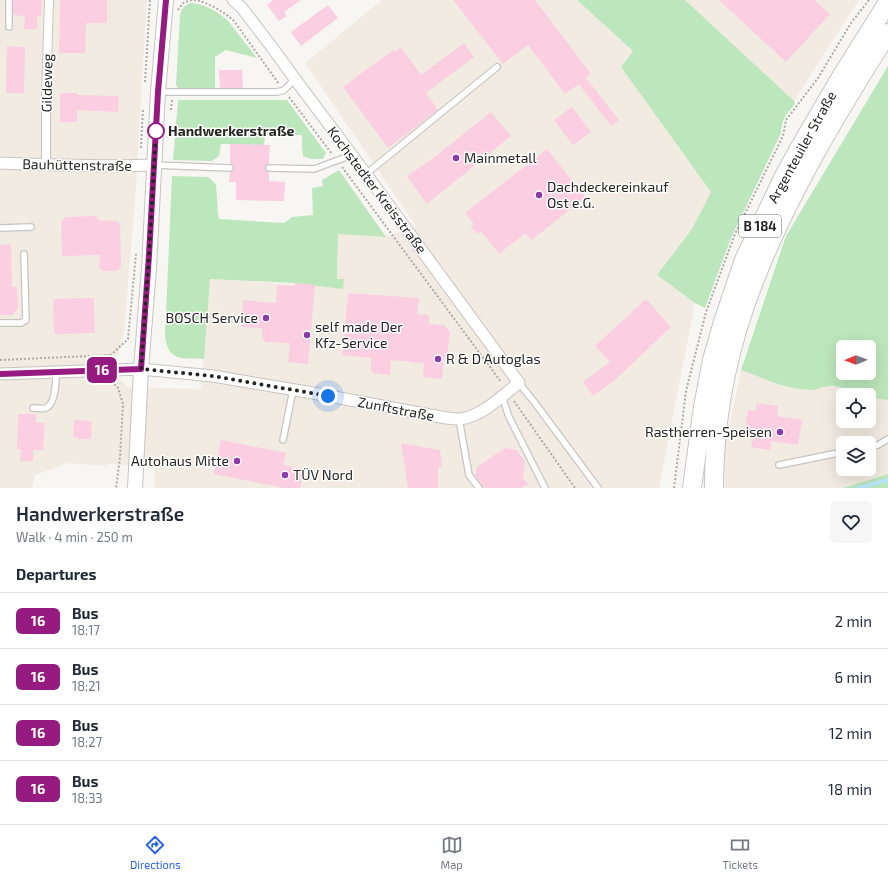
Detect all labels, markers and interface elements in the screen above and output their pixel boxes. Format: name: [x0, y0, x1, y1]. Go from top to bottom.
street label: Gildeweg: [37, 53, 56, 113]
street label: Argenteuiler Straße: [764, 88, 839, 206]
marker: Handwerkerstraße: [147, 122, 165, 140]
place label: Handwerkerstraße: [168, 122, 295, 139]
street label: Kochstedter Kreisstraße: [324, 123, 431, 257]
place label: Mainmetall: [464, 149, 538, 166]
marker: Mainmetall: [451, 153, 461, 163]
street label: Bauhüttenstraße: [22, 155, 132, 174]
place label: Dachdeckereinkauf Ost e.G.: [547, 178, 669, 211]
marker: Dachdeckereinkauf Ost e.G.: [534, 190, 544, 200]
road number: B 184: [739, 215, 781, 237]
place label: BOSCH Service: [166, 309, 258, 326]
marker: BOSCH Service: [261, 313, 271, 323]
place label: self made Der Kfz-Service: [315, 318, 403, 351]
marker: self made Der Kfz-Service: [302, 330, 312, 340]
north arrow: [836, 340, 876, 380]
map controls: [836, 340, 876, 476]
place label: R & D Autoglas: [446, 350, 541, 367]
marker: R & D Autoglas: [433, 354, 443, 364]
line badge: 16: [84, 357, 120, 383]
text: 16: [95, 361, 109, 378]
your location: [318, 386, 338, 406]
button: locate: [836, 388, 876, 428]
street label: Zunftstraße: [356, 393, 436, 424]
place label: Rastherren-Speisen: [645, 423, 772, 440]
marker: Rastherren-Speisen: [775, 427, 785, 437]
button: layers: [836, 436, 876, 476]
place label: Autohaus Mitte: [131, 452, 229, 469]
marker: Autohaus Mitte: [232, 456, 242, 466]
place label: TÜV Nord: [293, 466, 353, 483]
marker: TÜV Nord: [280, 470, 290, 480]
button: heart: [830, 501, 872, 543]
text: Handwerkerstraße: [16, 502, 184, 525]
text: Walk · 4 min · 250 m: [16, 529, 133, 545]
text: Departures: [16, 565, 96, 583]
text: Bus: [72, 604, 98, 622]
text: 16: [31, 612, 45, 629]
text: 2 min: [835, 612, 872, 630]
text: 18:17: [72, 622, 100, 638]
text: Bus: [72, 660, 98, 678]
text: 16: [31, 668, 45, 685]
text: 6 min: [834, 668, 872, 686]
text: 18:21: [72, 678, 101, 694]
text: Bus: [72, 716, 98, 734]
text: 16: [31, 724, 45, 741]
text: 12 min: [829, 724, 872, 742]
text: 18:27: [72, 734, 102, 750]
text: Bus: [72, 772, 98, 790]
text: 16: [31, 780, 45, 797]
text: 18 min: [828, 780, 872, 798]
text: 18:33: [72, 790, 103, 806]
tab: Directions: [130, 834, 181, 871]
tab: Map: [441, 834, 463, 871]
tab: Tickets: [722, 834, 758, 871]

